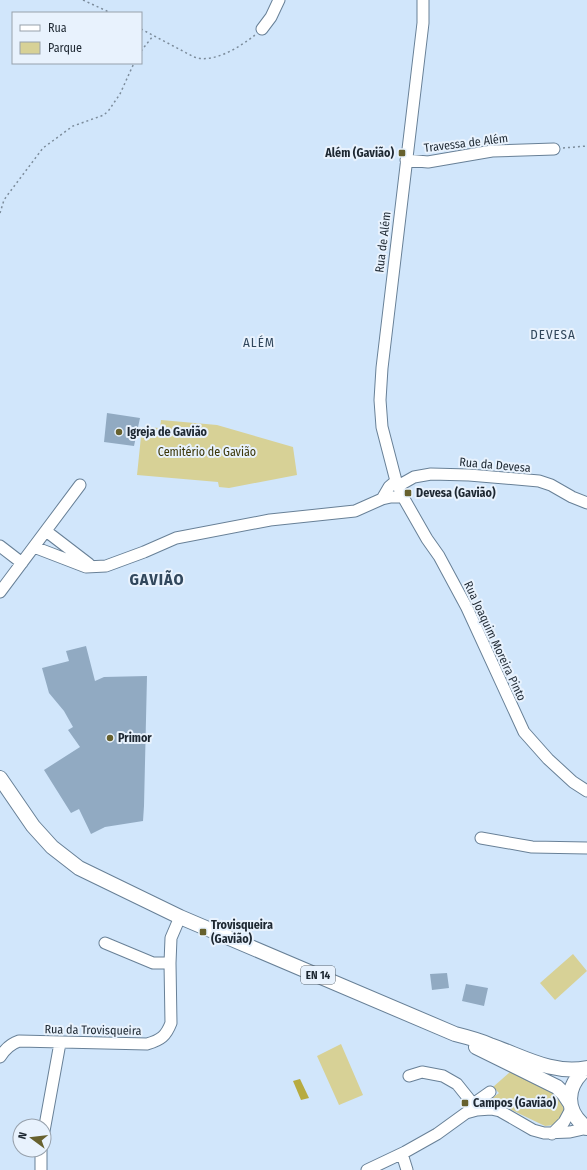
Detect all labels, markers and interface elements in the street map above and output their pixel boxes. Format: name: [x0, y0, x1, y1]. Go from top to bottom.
legend: [12, 12, 142, 64]
text: Rua: [48, 21, 67, 35]
text: Parque: [48, 41, 82, 55]
street label: Travessa de Além: [423, 131, 509, 155]
place label: Além (Gavião): [324, 146, 394, 160]
marker: Além (Gavião): [397, 148, 407, 158]
street label: Rua de Além: [372, 211, 394, 273]
district label: DEVESA: [530, 327, 576, 342]
district label: ALÉM: [243, 335, 275, 350]
place label: Igreja de Gavião: [127, 425, 208, 439]
marker: Igreja de Gavião: [114, 427, 124, 437]
park label: Cemitério de Gavião: [158, 445, 256, 459]
street label: Rua da Devesa: [459, 455, 531, 475]
place label: Devesa (Gavião): [416, 486, 496, 500]
marker: Devesa (Gavião): [403, 488, 413, 498]
district label: GAVIÃO: [129, 570, 185, 589]
street label: Rua Joaquim Moreira Pinto: [461, 579, 529, 703]
place label: Primor: [118, 731, 152, 745]
marker: Primor: [105, 733, 115, 743]
place label: Trovisqueira (Gavião): [211, 918, 273, 946]
marker: Trovisqueira (Gavião): [198, 927, 208, 937]
road number: EN 14: [301, 966, 335, 984]
street label: Rua da Trovisqueira: [44, 1022, 142, 1038]
place label: Campos (Gavião): [473, 1096, 557, 1110]
marker: Campos (Gavião): [460, 1098, 470, 1108]
north arrow: [12, 1118, 52, 1158]
text: N: [16, 1131, 30, 1140]

